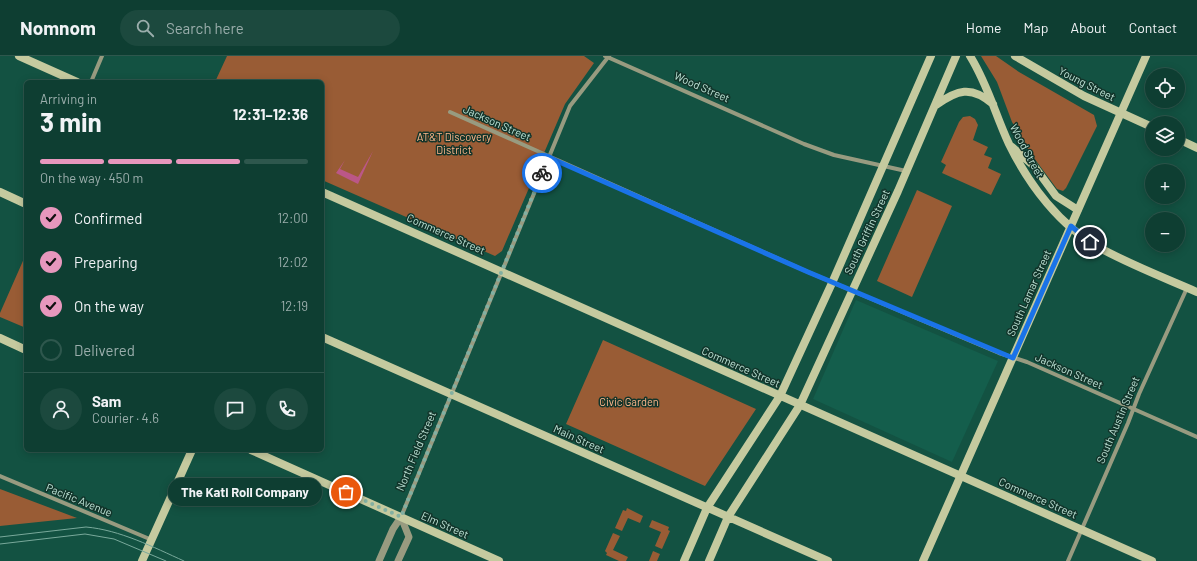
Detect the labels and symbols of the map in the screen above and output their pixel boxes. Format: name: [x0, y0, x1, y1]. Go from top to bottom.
street label: Young Street: [1057, 64, 1118, 103]
street label: Wood Street: [672, 69, 732, 105]
street label: Jackson Street: [461, 102, 533, 143]
street label: Wood Street: [1008, 122, 1047, 180]
park label: AT&T Discovery District: [417, 130, 491, 156]
courier: [522, 153, 562, 193]
street label: South Griffin Street: [841, 187, 892, 276]
street label: Commerce Street: [405, 210, 487, 257]
pin: [1073, 225, 1107, 259]
street label: South Lamar Street: [1004, 248, 1053, 338]
street label: Commerce Street: [700, 343, 782, 390]
street label: Jackson Street: [1033, 350, 1105, 391]
street label: South Austin Street: [1093, 374, 1142, 465]
park label: Civic Garden: [599, 395, 659, 408]
street label: North Field Street: [393, 409, 438, 493]
street label: Main Street: [552, 422, 607, 456]
street label: Commerce Street: [997, 474, 1079, 521]
pin: [329, 475, 363, 509]
callout: The Kati Roll Company: [168, 478, 322, 506]
street label: Pacific Avenue: [44, 480, 114, 519]
street label: Elm Street: [419, 508, 471, 541]

